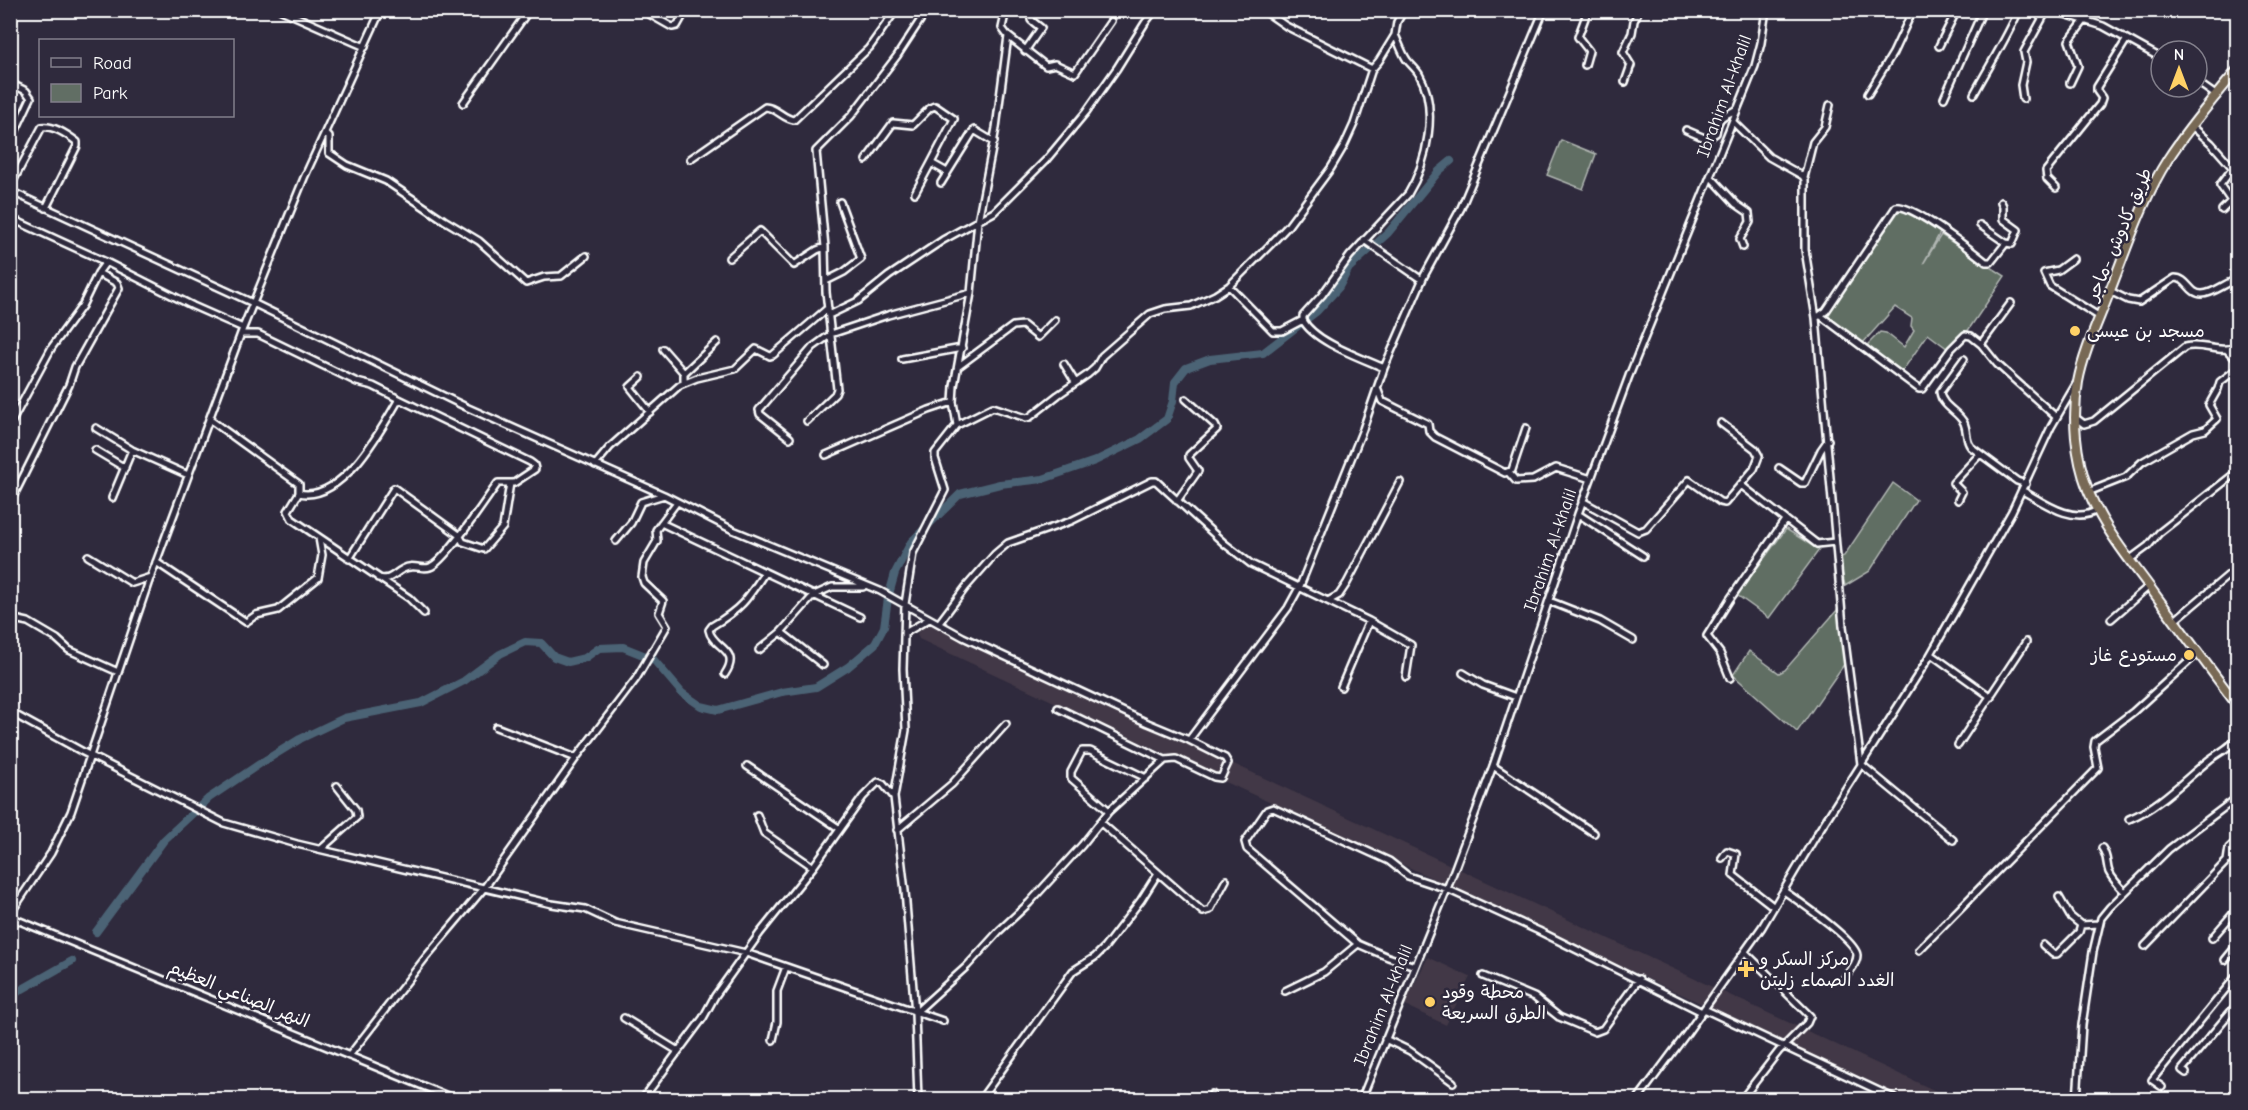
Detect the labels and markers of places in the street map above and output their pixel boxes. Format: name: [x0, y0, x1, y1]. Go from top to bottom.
place label: مسجد بن عيسى: [2087, 321, 2205, 342]
marker: مسجد بن عيسى: [2068, 324, 2082, 338]
place label: مستودع غاز: [2089, 645, 2177, 667]
marker: مستودع غاز: [2182, 648, 2196, 662]
place label: مركز السكر و الغدد الصماء زليتن: [1758, 949, 1894, 991]
marker: مركز السكر و الغدد الصماء زليتن: [1737, 960, 1755, 978]
place label: محطة وقود الطرق السريعة: [1442, 982, 1546, 1024]
marker: محطة وقود الطرق السريعة: [1423, 995, 1437, 1009]

